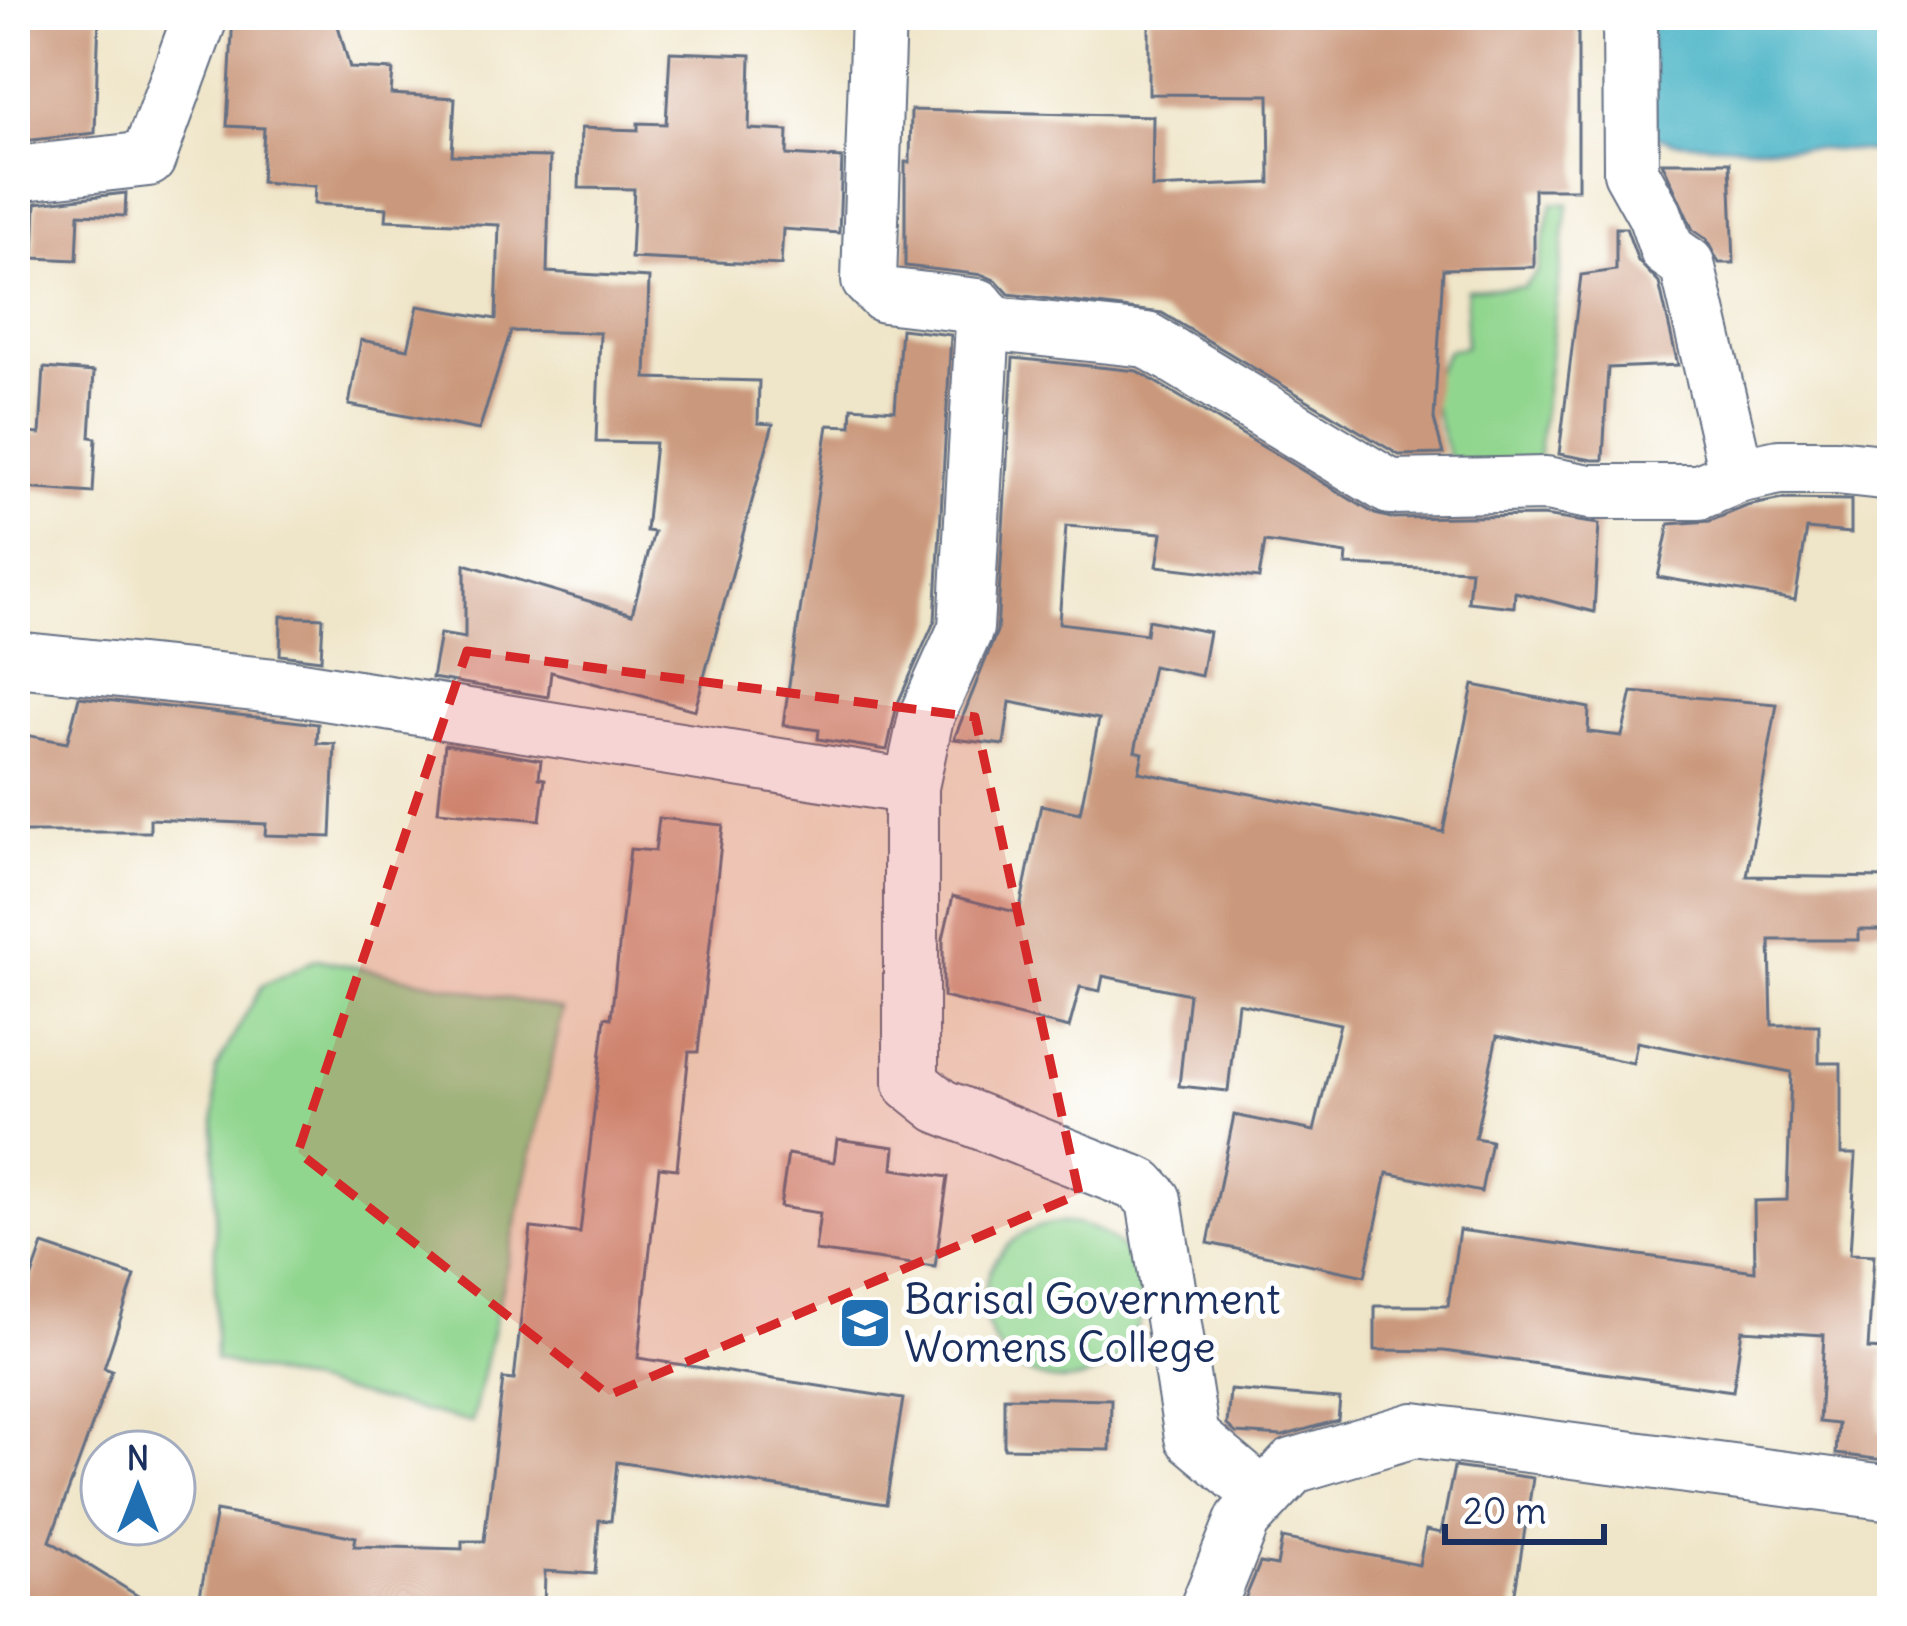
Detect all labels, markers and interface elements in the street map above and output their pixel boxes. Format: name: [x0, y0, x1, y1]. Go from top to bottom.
place label: Barisal Government Womens College: [904, 1273, 1281, 1373]
school or university icon: Barisal Government Womens College: [837, 1295, 893, 1351]
north arrow: [78, 1428, 198, 1548]
text: N: [127, 1437, 149, 1479]
scale bar: [1445, 1470, 1604, 1544]
text: 20 m: [1463, 1489, 1547, 1534]

